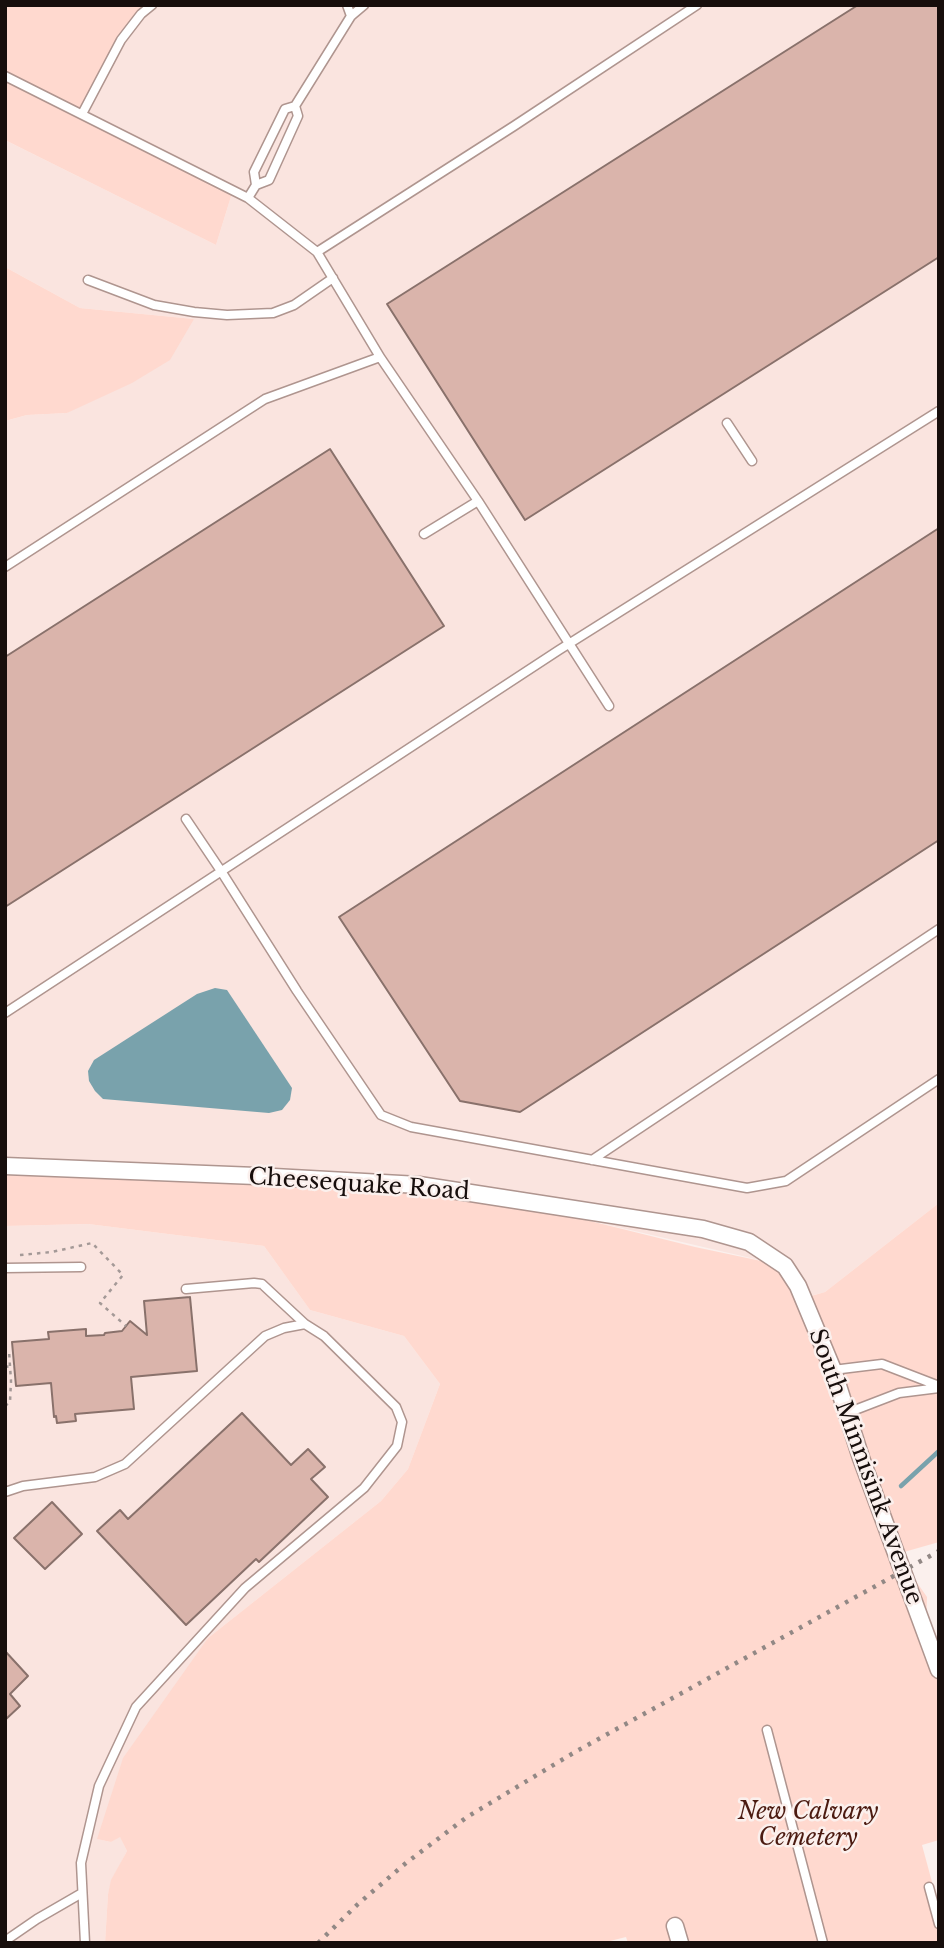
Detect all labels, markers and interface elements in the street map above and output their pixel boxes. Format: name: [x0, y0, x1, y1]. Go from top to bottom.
street label: Cheesequake Road: [247, 1164, 471, 1206]
street label: South Minnisink Avenue: [802, 1325, 928, 1609]
park label: New Calvary Cemetery: [738, 1799, 878, 1853]

